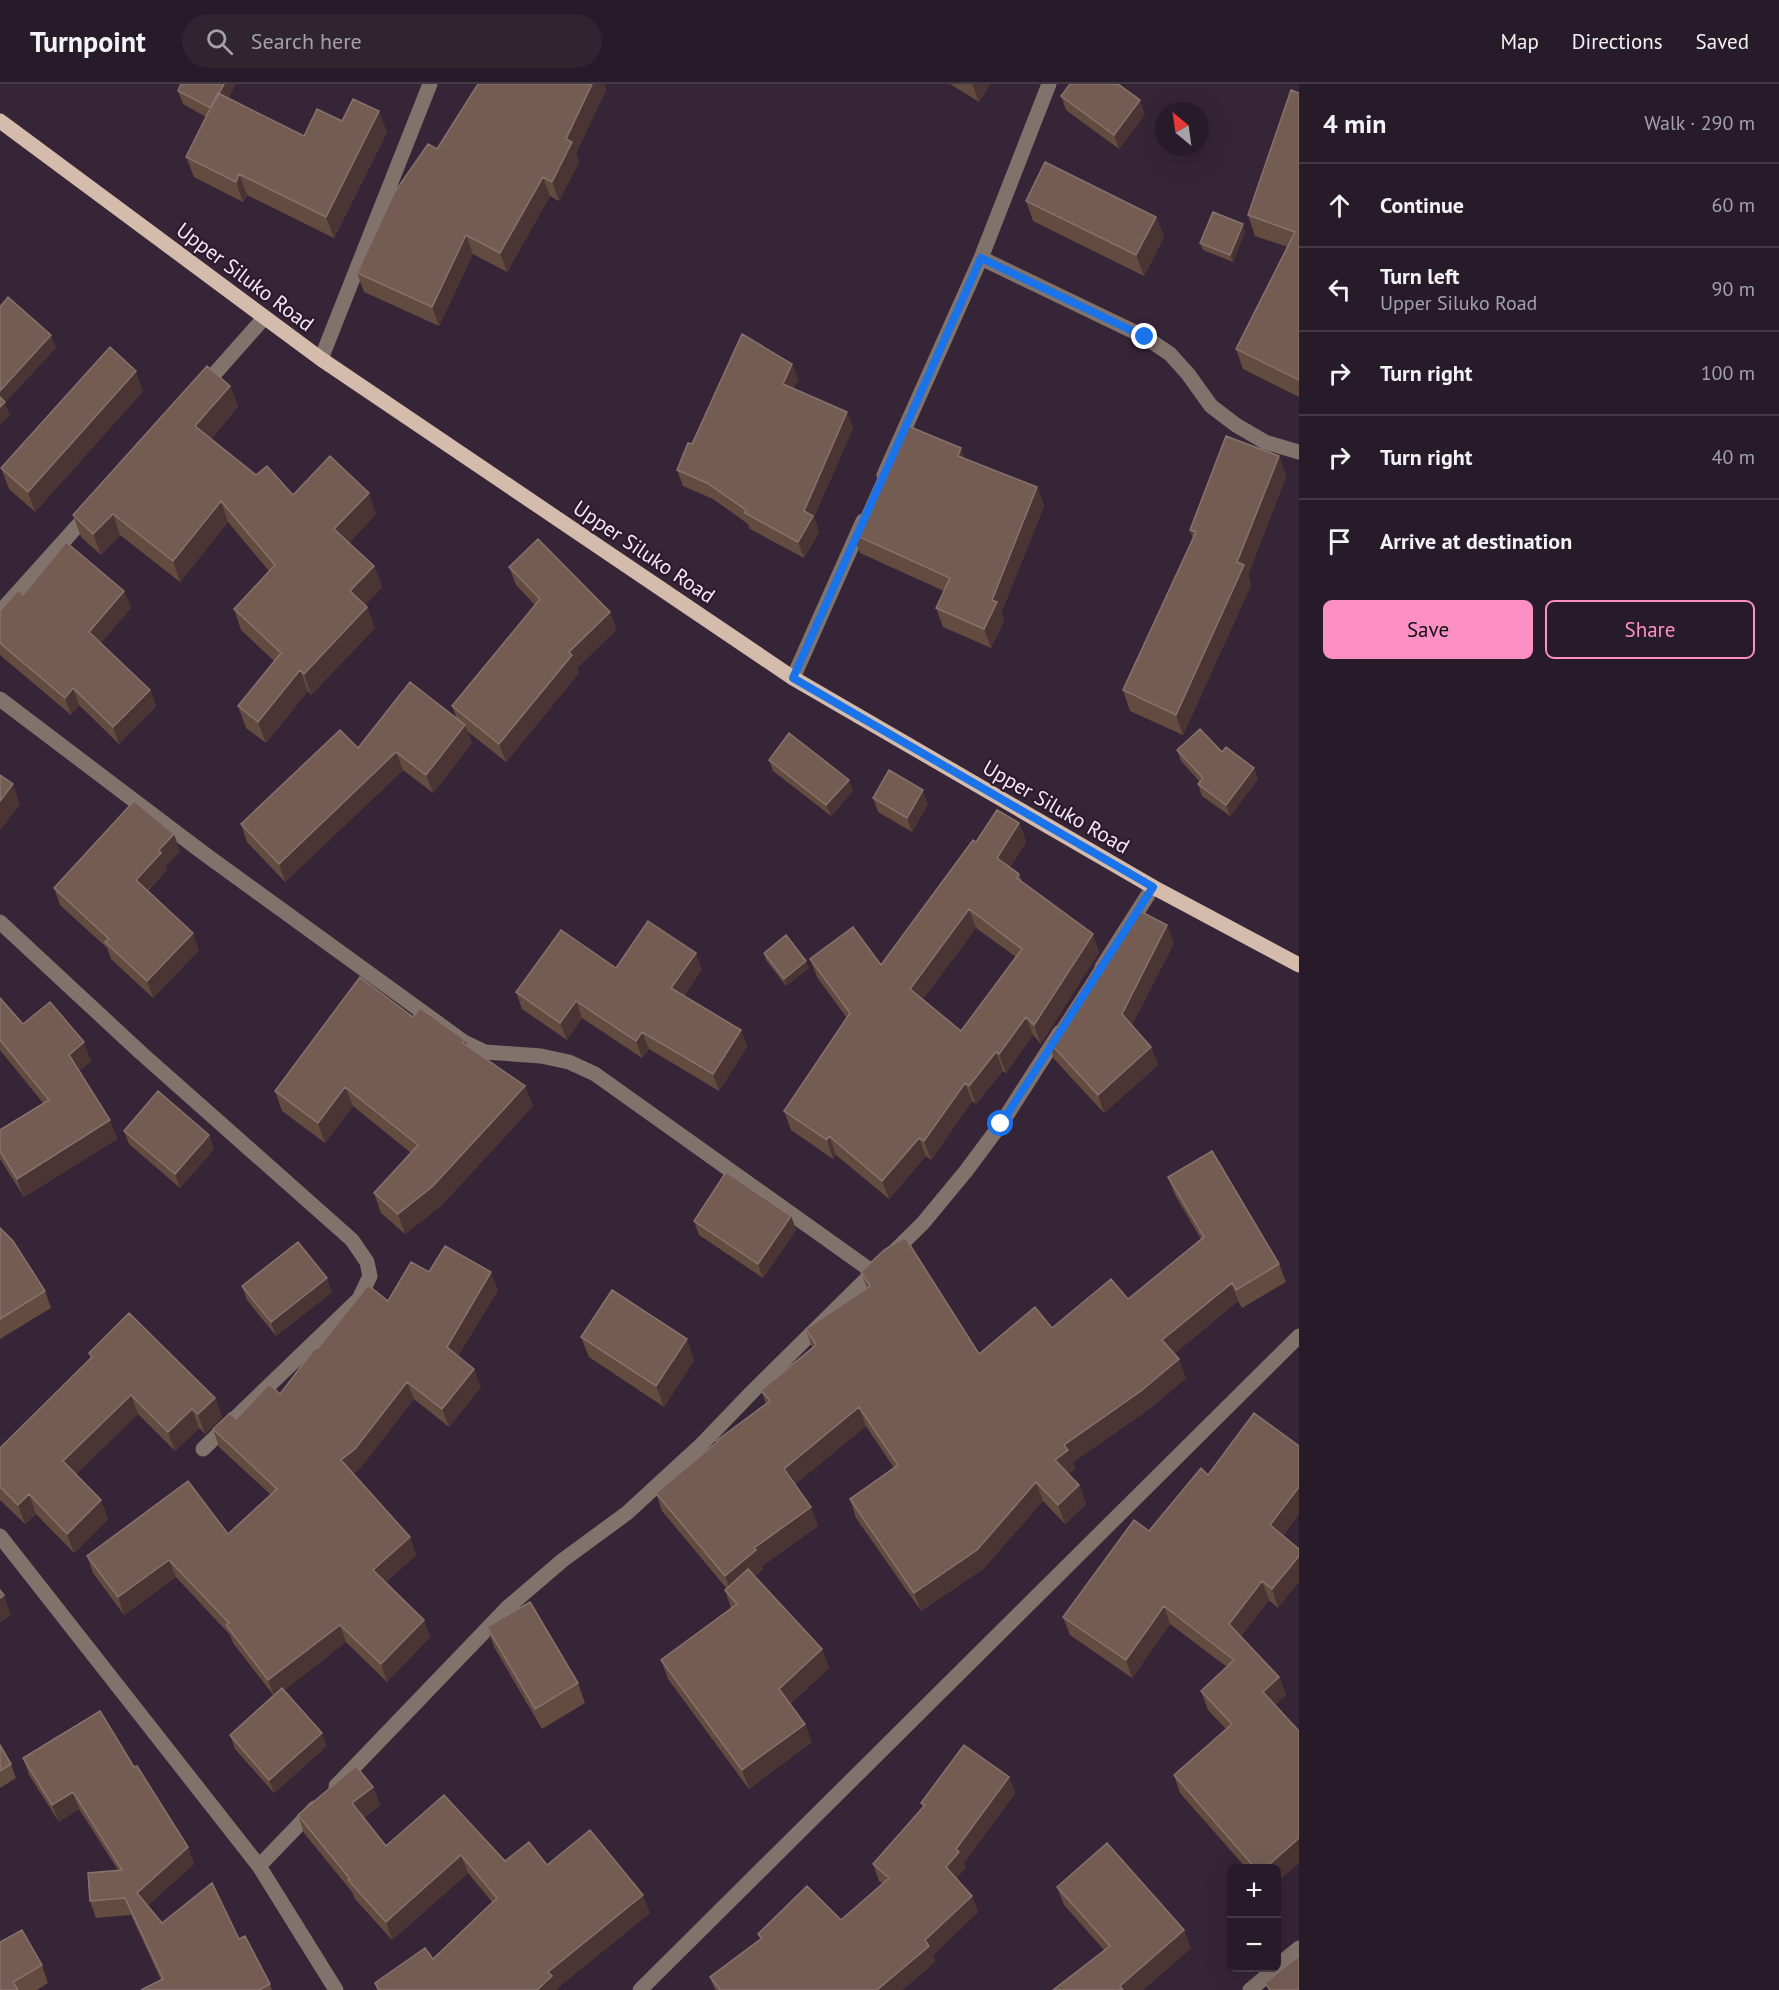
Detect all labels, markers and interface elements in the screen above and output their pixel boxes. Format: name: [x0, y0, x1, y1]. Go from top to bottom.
search box: [182, 14, 602, 68]
text: Turnpoint: [30, 23, 146, 60]
icon: search: [203, 25, 236, 58]
text: Search here: [251, 27, 362, 55]
text: Map: [1500, 28, 1539, 55]
text: Directions: [1572, 28, 1663, 55]
text: Saved: [1696, 28, 1749, 55]
north arrow: [1155, 102, 1209, 156]
text: 4 min: [1323, 107, 1386, 140]
text: Walk · 290 m: [1644, 110, 1755, 136]
icon: ahead: [1323, 189, 1356, 222]
text: Continue: [1380, 191, 1464, 219]
text: 60 m: [1712, 192, 1755, 218]
street label: Upper Siluko Road: [171, 216, 319, 337]
text: Turn left: [1380, 262, 1460, 290]
icon: left: [1323, 273, 1356, 306]
text: 90 m: [1712, 276, 1755, 302]
text: Upper Siluko Road: [1380, 290, 1537, 316]
route end: [1131, 323, 1157, 349]
icon: right: [1323, 357, 1356, 390]
text: Turn right: [1380, 359, 1472, 387]
text: 100 m: [1701, 360, 1755, 386]
icon: right: [1323, 441, 1356, 474]
text: Turn right: [1380, 443, 1472, 471]
text: 40 m: [1712, 444, 1755, 470]
street label: Upper Siluko Road: [568, 494, 720, 609]
icon: arrive: [1323, 525, 1356, 558]
text: Arrive at destination: [1380, 527, 1572, 555]
button: Save: [1323, 600, 1533, 659]
button: Share: [1545, 600, 1755, 659]
street label: Upper Siluko Road: [978, 754, 1135, 860]
route start: [987, 1110, 1013, 1136]
map controls: [1227, 1864, 1281, 1972]
button: +: [1227, 1864, 1281, 1918]
button: −: [1227, 1918, 1281, 1972]

